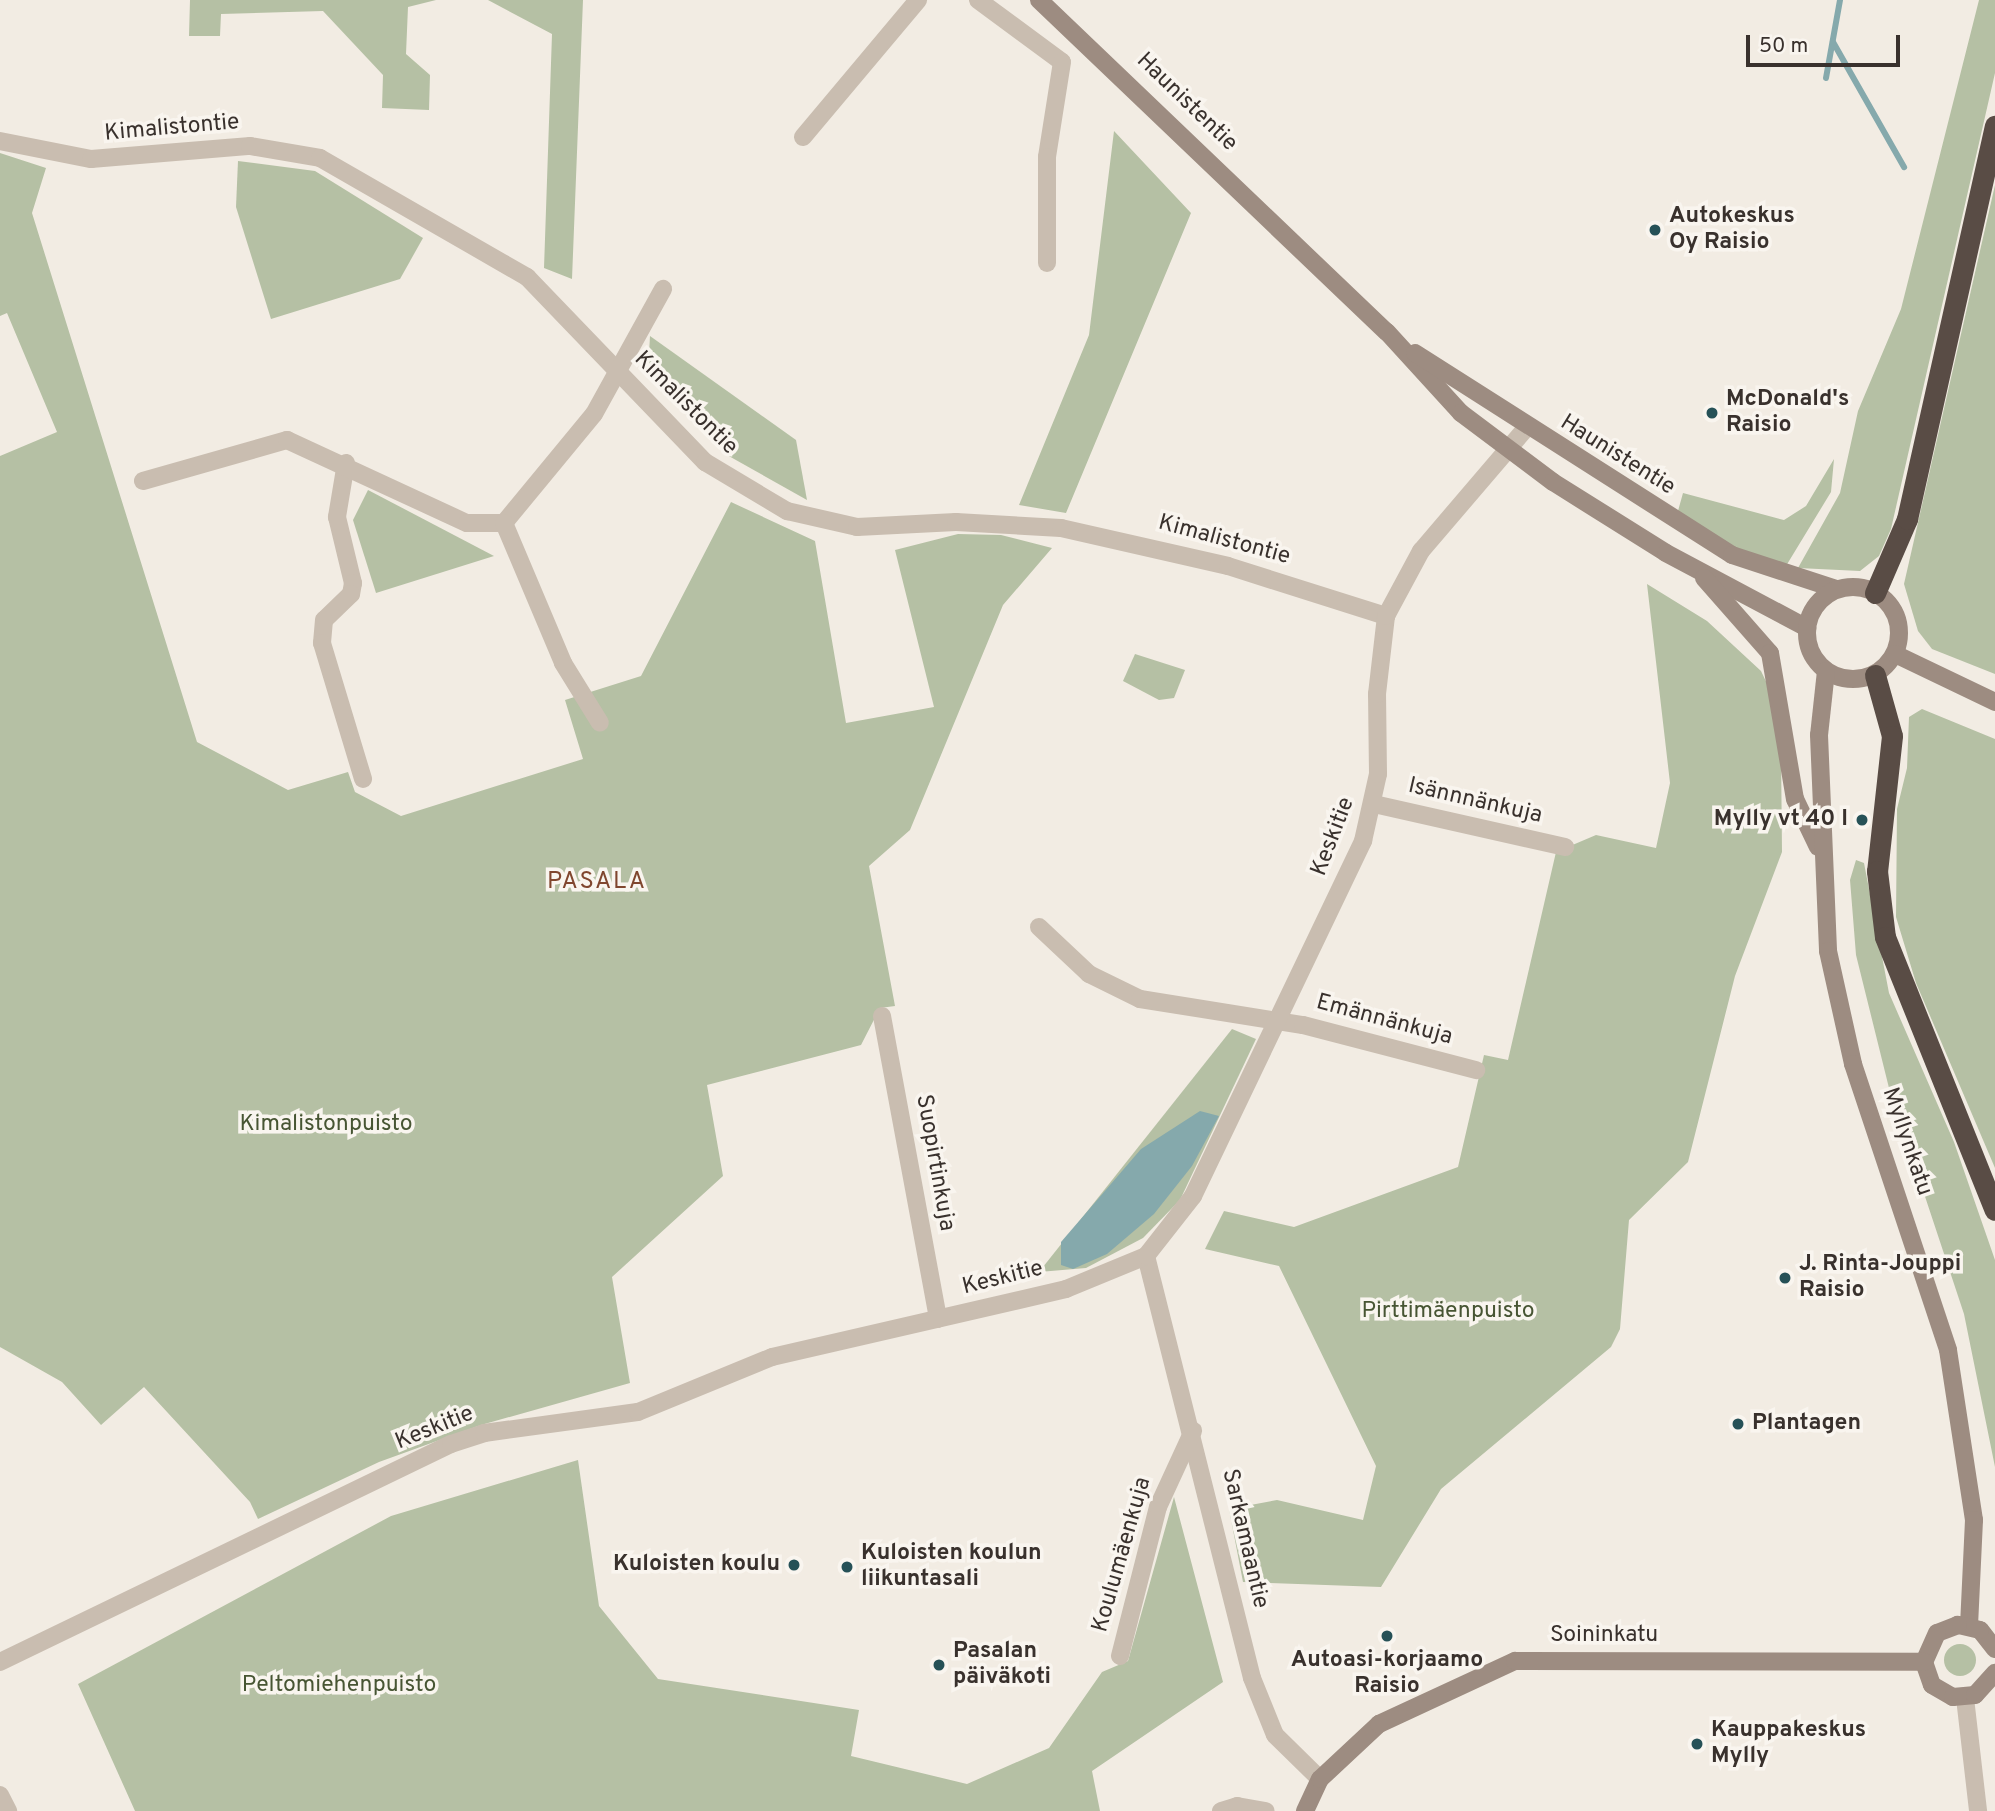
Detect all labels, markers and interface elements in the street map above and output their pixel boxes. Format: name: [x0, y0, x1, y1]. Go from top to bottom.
scale bar: [1750, 21, 1904, 65]
text: 50 m: [1759, 33, 1808, 60]
street label: Haunistentie: [1130, 48, 1242, 158]
street label: Kimalistontie: [103, 109, 241, 149]
place label: Autokeskus Oy Raisio: [1669, 203, 1795, 257]
marker: Autokeskus Oy Raisio: [1647, 222, 1663, 238]
street label: Kimalistontie: [627, 346, 743, 462]
place label: McDonald's Raisio: [1726, 386, 1849, 440]
marker: McDonald's Raisio: [1704, 405, 1720, 421]
street label: Haunistentie: [1555, 410, 1679, 502]
street label: Kimalistontie: [1155, 510, 1293, 572]
street label: Isännnänkuja: [1405, 773, 1545, 831]
street label: Keskitie: [1306, 794, 1362, 880]
place label: Mylly vt 40 I: [1714, 806, 1848, 834]
marker: Mylly vt 40 I: [1854, 812, 1870, 828]
district label: PASALA: [548, 869, 646, 897]
street label: Emännänkuja: [1313, 990, 1455, 1052]
street label: Myllynkatu: [1875, 1084, 1937, 1200]
street label: Suopirtinkuja: [908, 1093, 960, 1233]
park label: Kimalistonpuisto: [239, 1111, 413, 1139]
place label: J. Rinta-Jouppi Raisio: [1799, 1251, 1961, 1305]
street label: Keskitie: [960, 1256, 1046, 1302]
marker: J. Rinta-Jouppi Raisio: [1777, 1270, 1793, 1286]
park label: Pirttimäenpuisto: [1361, 1298, 1535, 1326]
street label: Keskitie: [392, 1401, 478, 1457]
place label: Plantagen: [1752, 1410, 1861, 1438]
marker: Plantagen: [1730, 1416, 1746, 1432]
street label: Sarkamaantie: [1215, 1467, 1273, 1611]
street label: Koulumäenkuja: [1088, 1474, 1158, 1636]
place label: Kuloisten koulun liikuntasali: [861, 1540, 1042, 1594]
place label: Kuloisten koulu: [613, 1551, 780, 1579]
marker: Kuloisten koulu: [786, 1557, 802, 1573]
marker: Kuloisten koulun liikuntasali: [839, 1559, 855, 1575]
street label: Soininkatu: [1550, 1622, 1658, 1650]
marker: Autoasi-korjaamo Raisio: [1379, 1628, 1395, 1644]
place label: Pasalan päiväkoti: [953, 1638, 1051, 1692]
place label: Autoasi-korjaamo Raisio: [1291, 1647, 1483, 1701]
marker: Pasalan päiväkoti: [931, 1657, 947, 1673]
park label: Peltomiehenpuisto: [242, 1672, 436, 1700]
place label: Kauppakeskus Mylly: [1711, 1717, 1866, 1771]
marker: Kauppakeskus Mylly: [1689, 1736, 1705, 1752]

